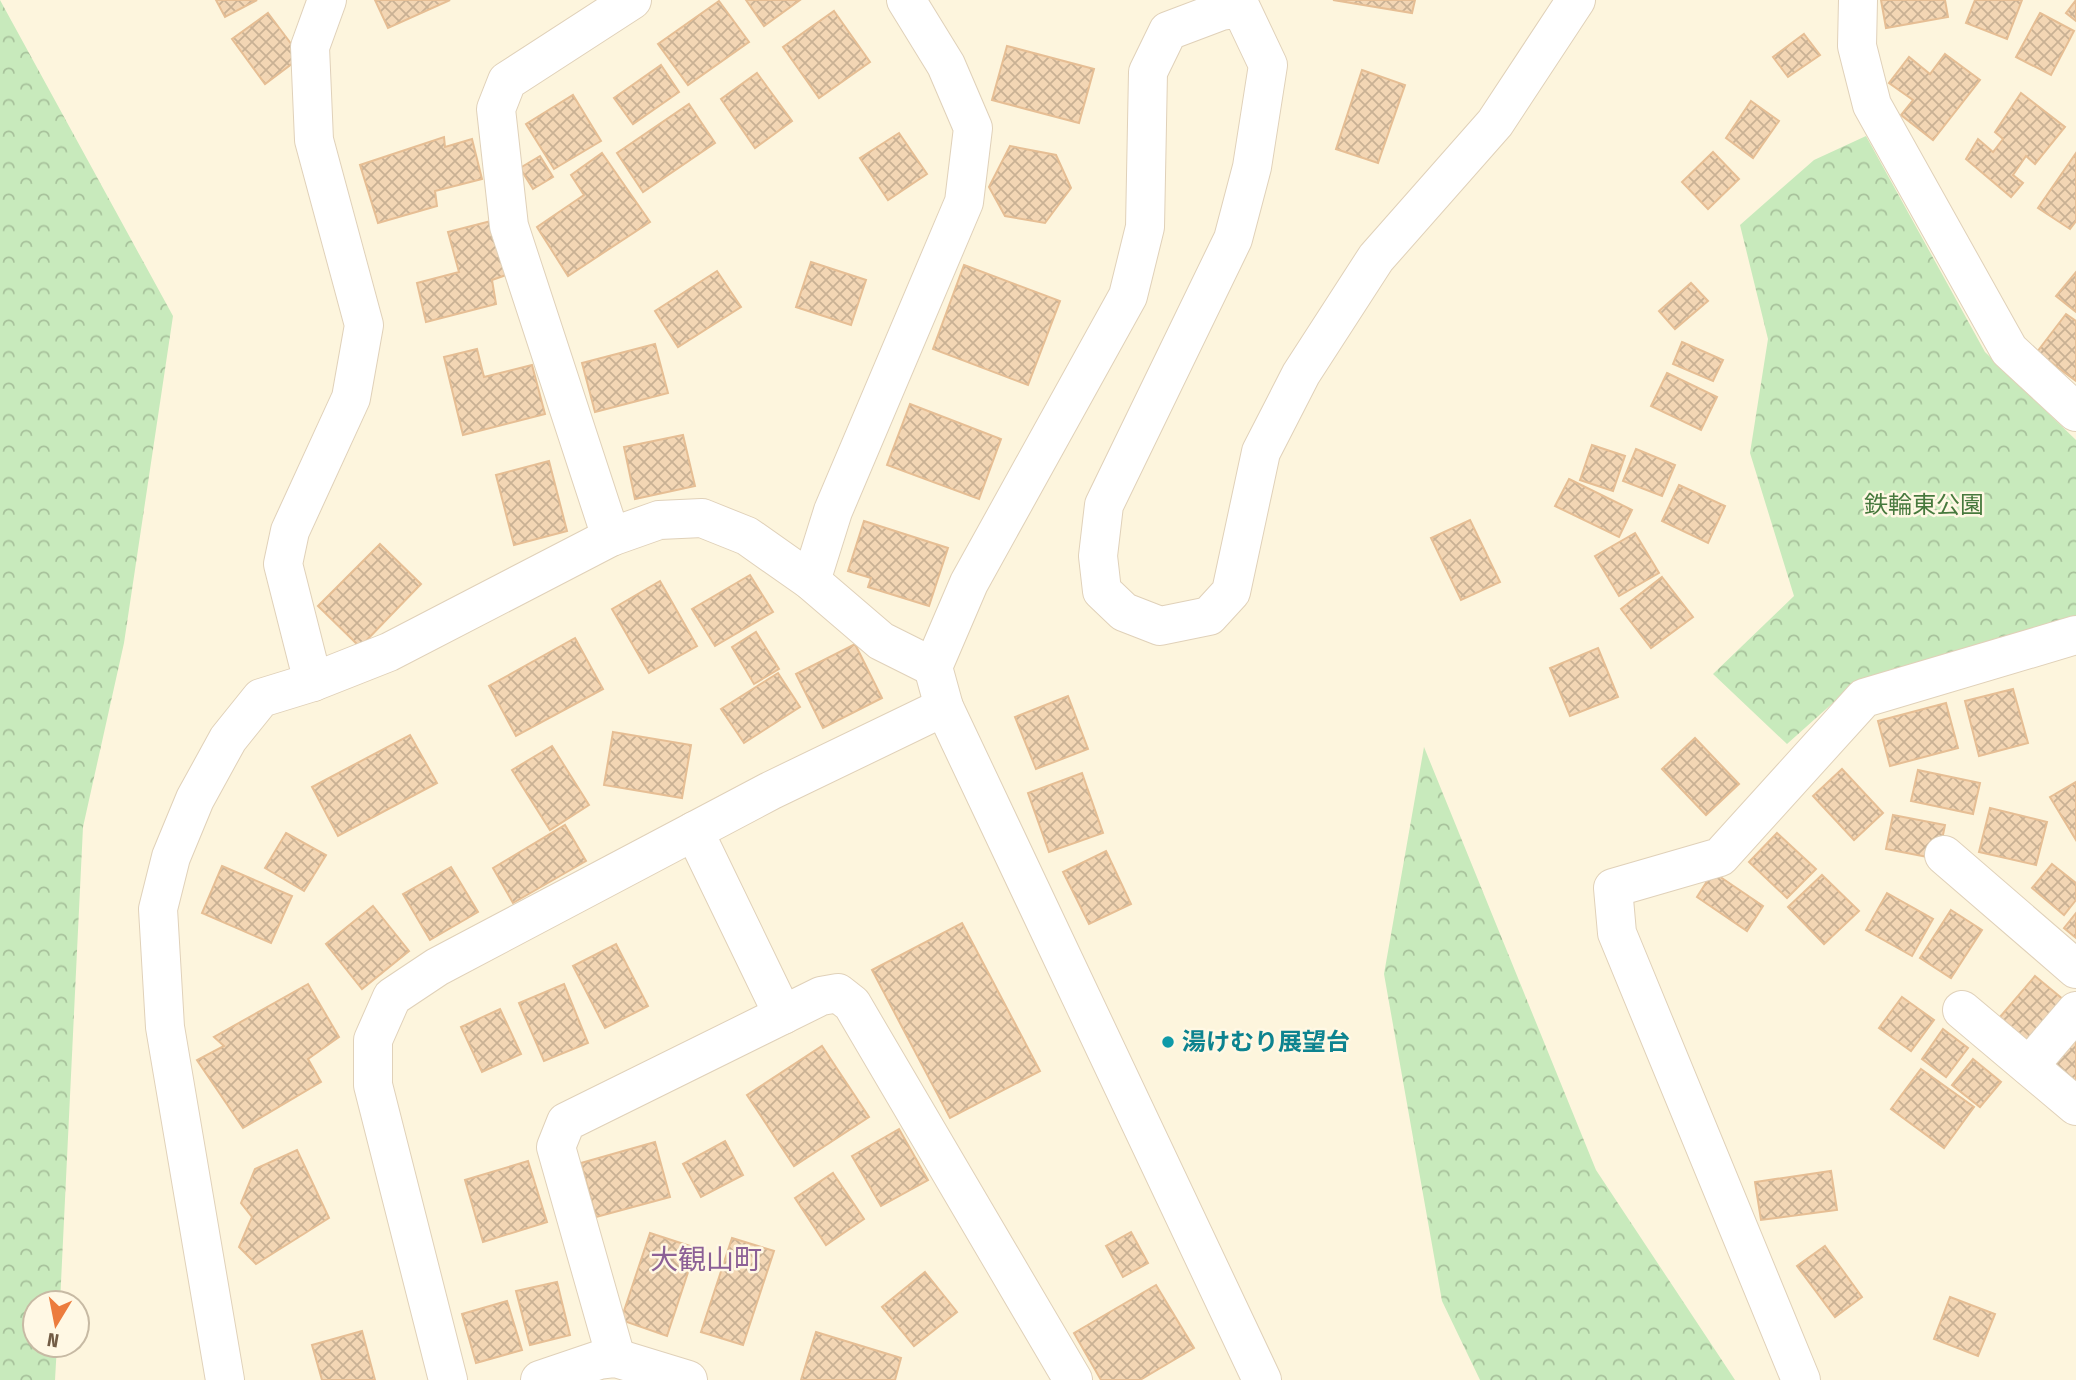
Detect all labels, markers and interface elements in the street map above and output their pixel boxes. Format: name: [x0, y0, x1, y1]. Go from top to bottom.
park label: 鉄輪東公園: [1864, 491, 1984, 519]
place label: 湯けむり展望台: [1182, 1028, 1350, 1056]
marker: 湯けむり展望台: [1160, 1034, 1176, 1050]
district label: 大観山町: [650, 1243, 762, 1276]
north arrow: [21, 1289, 91, 1359]
text: N: [46, 1328, 61, 1353]

